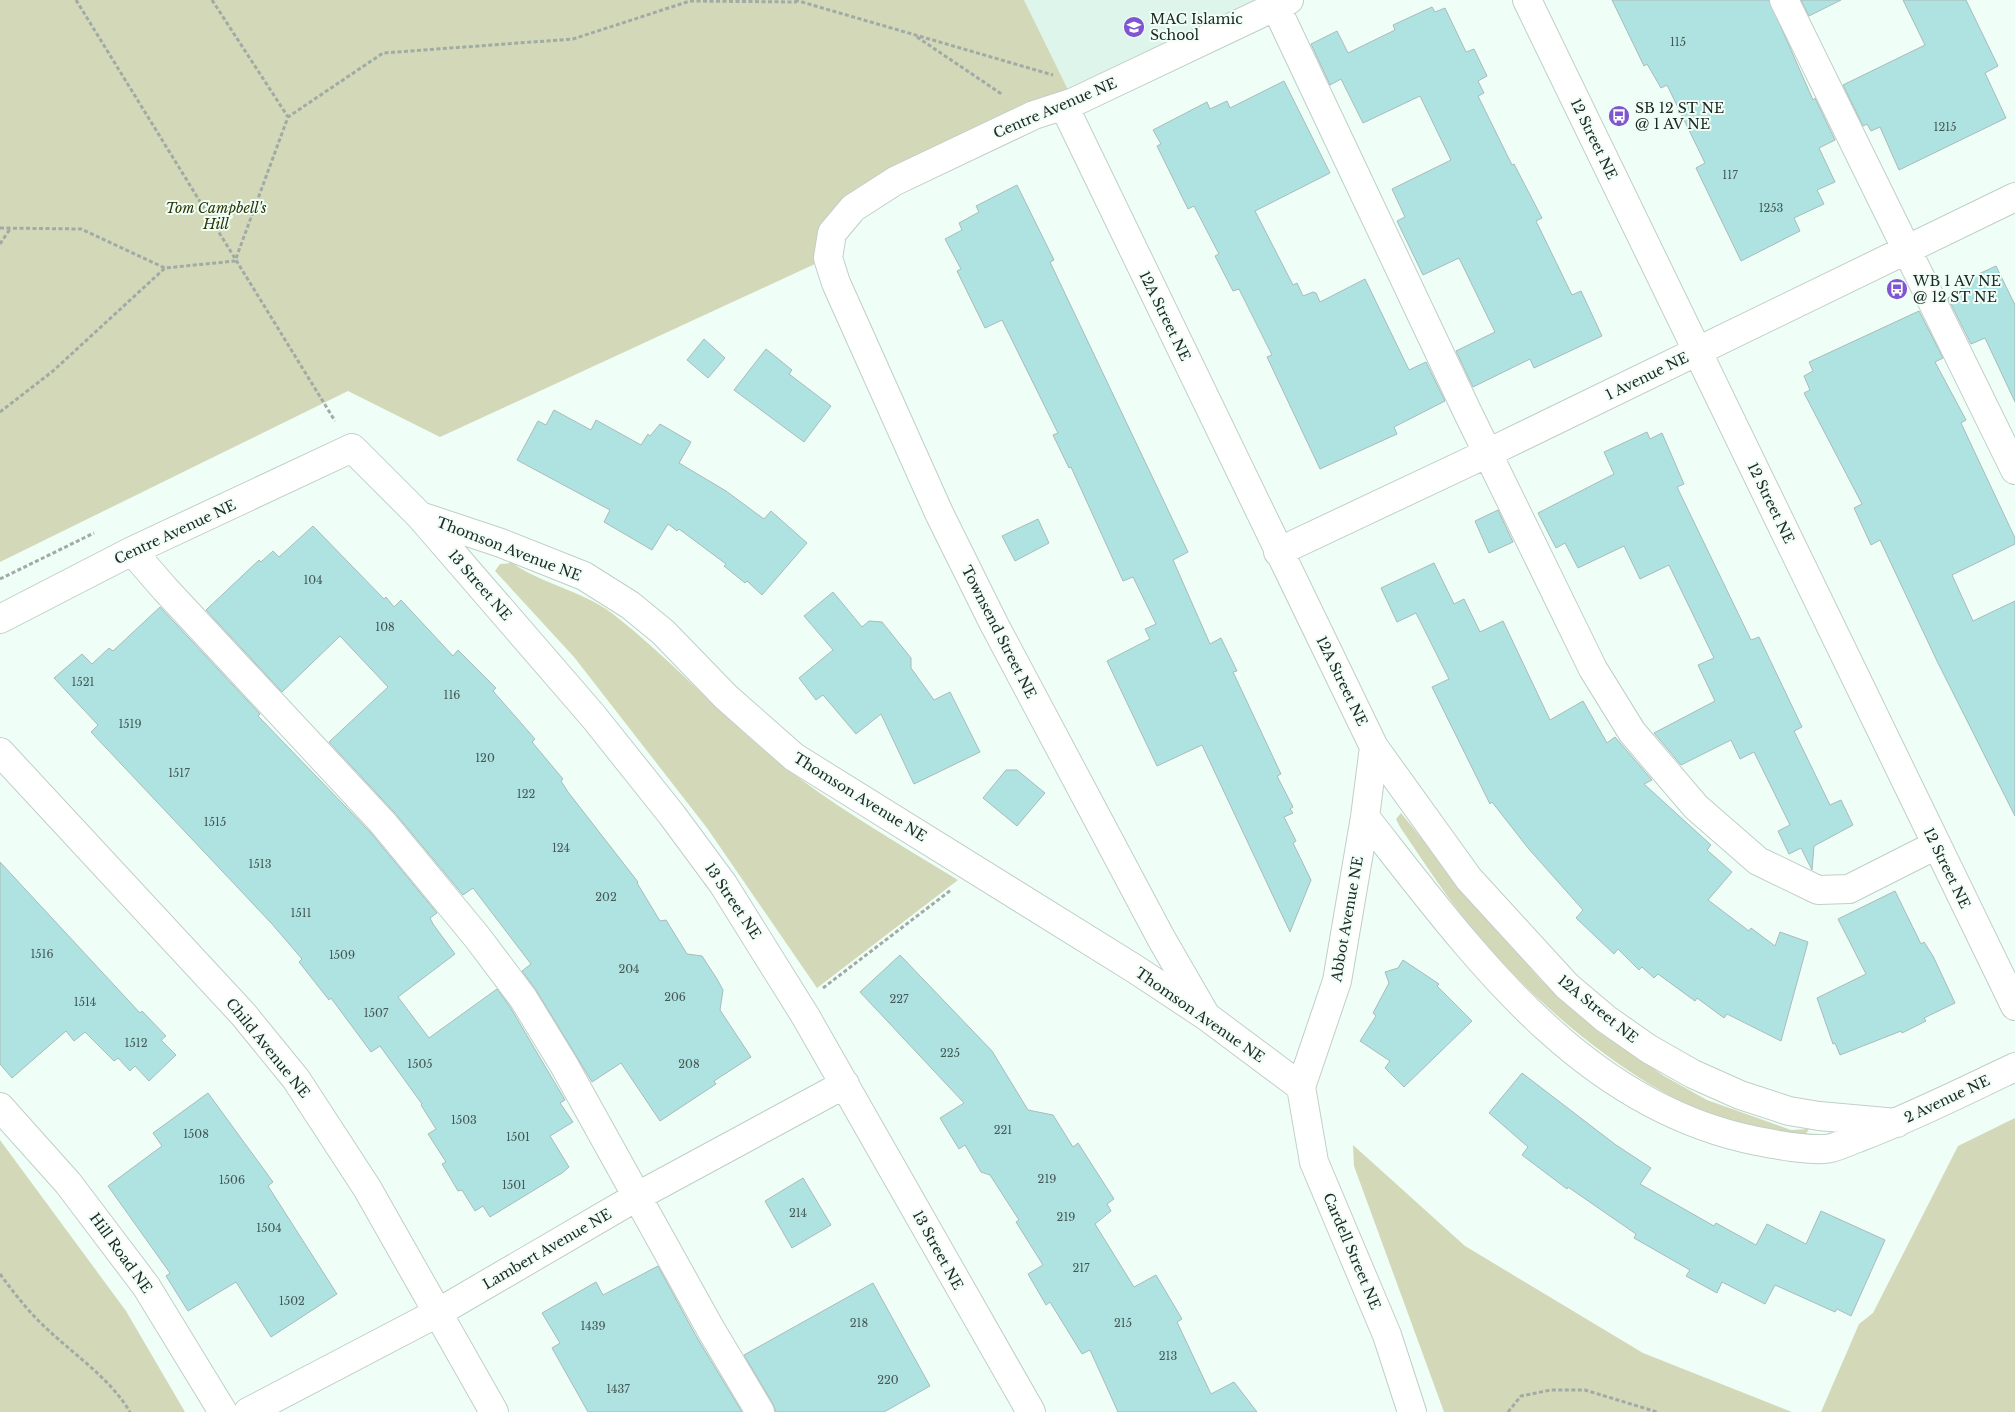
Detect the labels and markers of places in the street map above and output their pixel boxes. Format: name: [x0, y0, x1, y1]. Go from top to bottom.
place label: MAC Islamic School: [1150, 10, 1243, 44]
school or university icon: MAC Islamic School: [1122, 15, 1146, 39]
place label: SB 12 ST NE @ 1 AV NE: [1635, 99, 1724, 133]
bus stop icon: SB 12 ST NE @ 1 AV NE: [1607, 104, 1631, 128]
place label: WB 1 AV NE @ 12 ST NE: [1912, 272, 2001, 306]
bus stop icon: WB 1 AV NE @ 12 ST NE: [1885, 277, 1909, 301]

